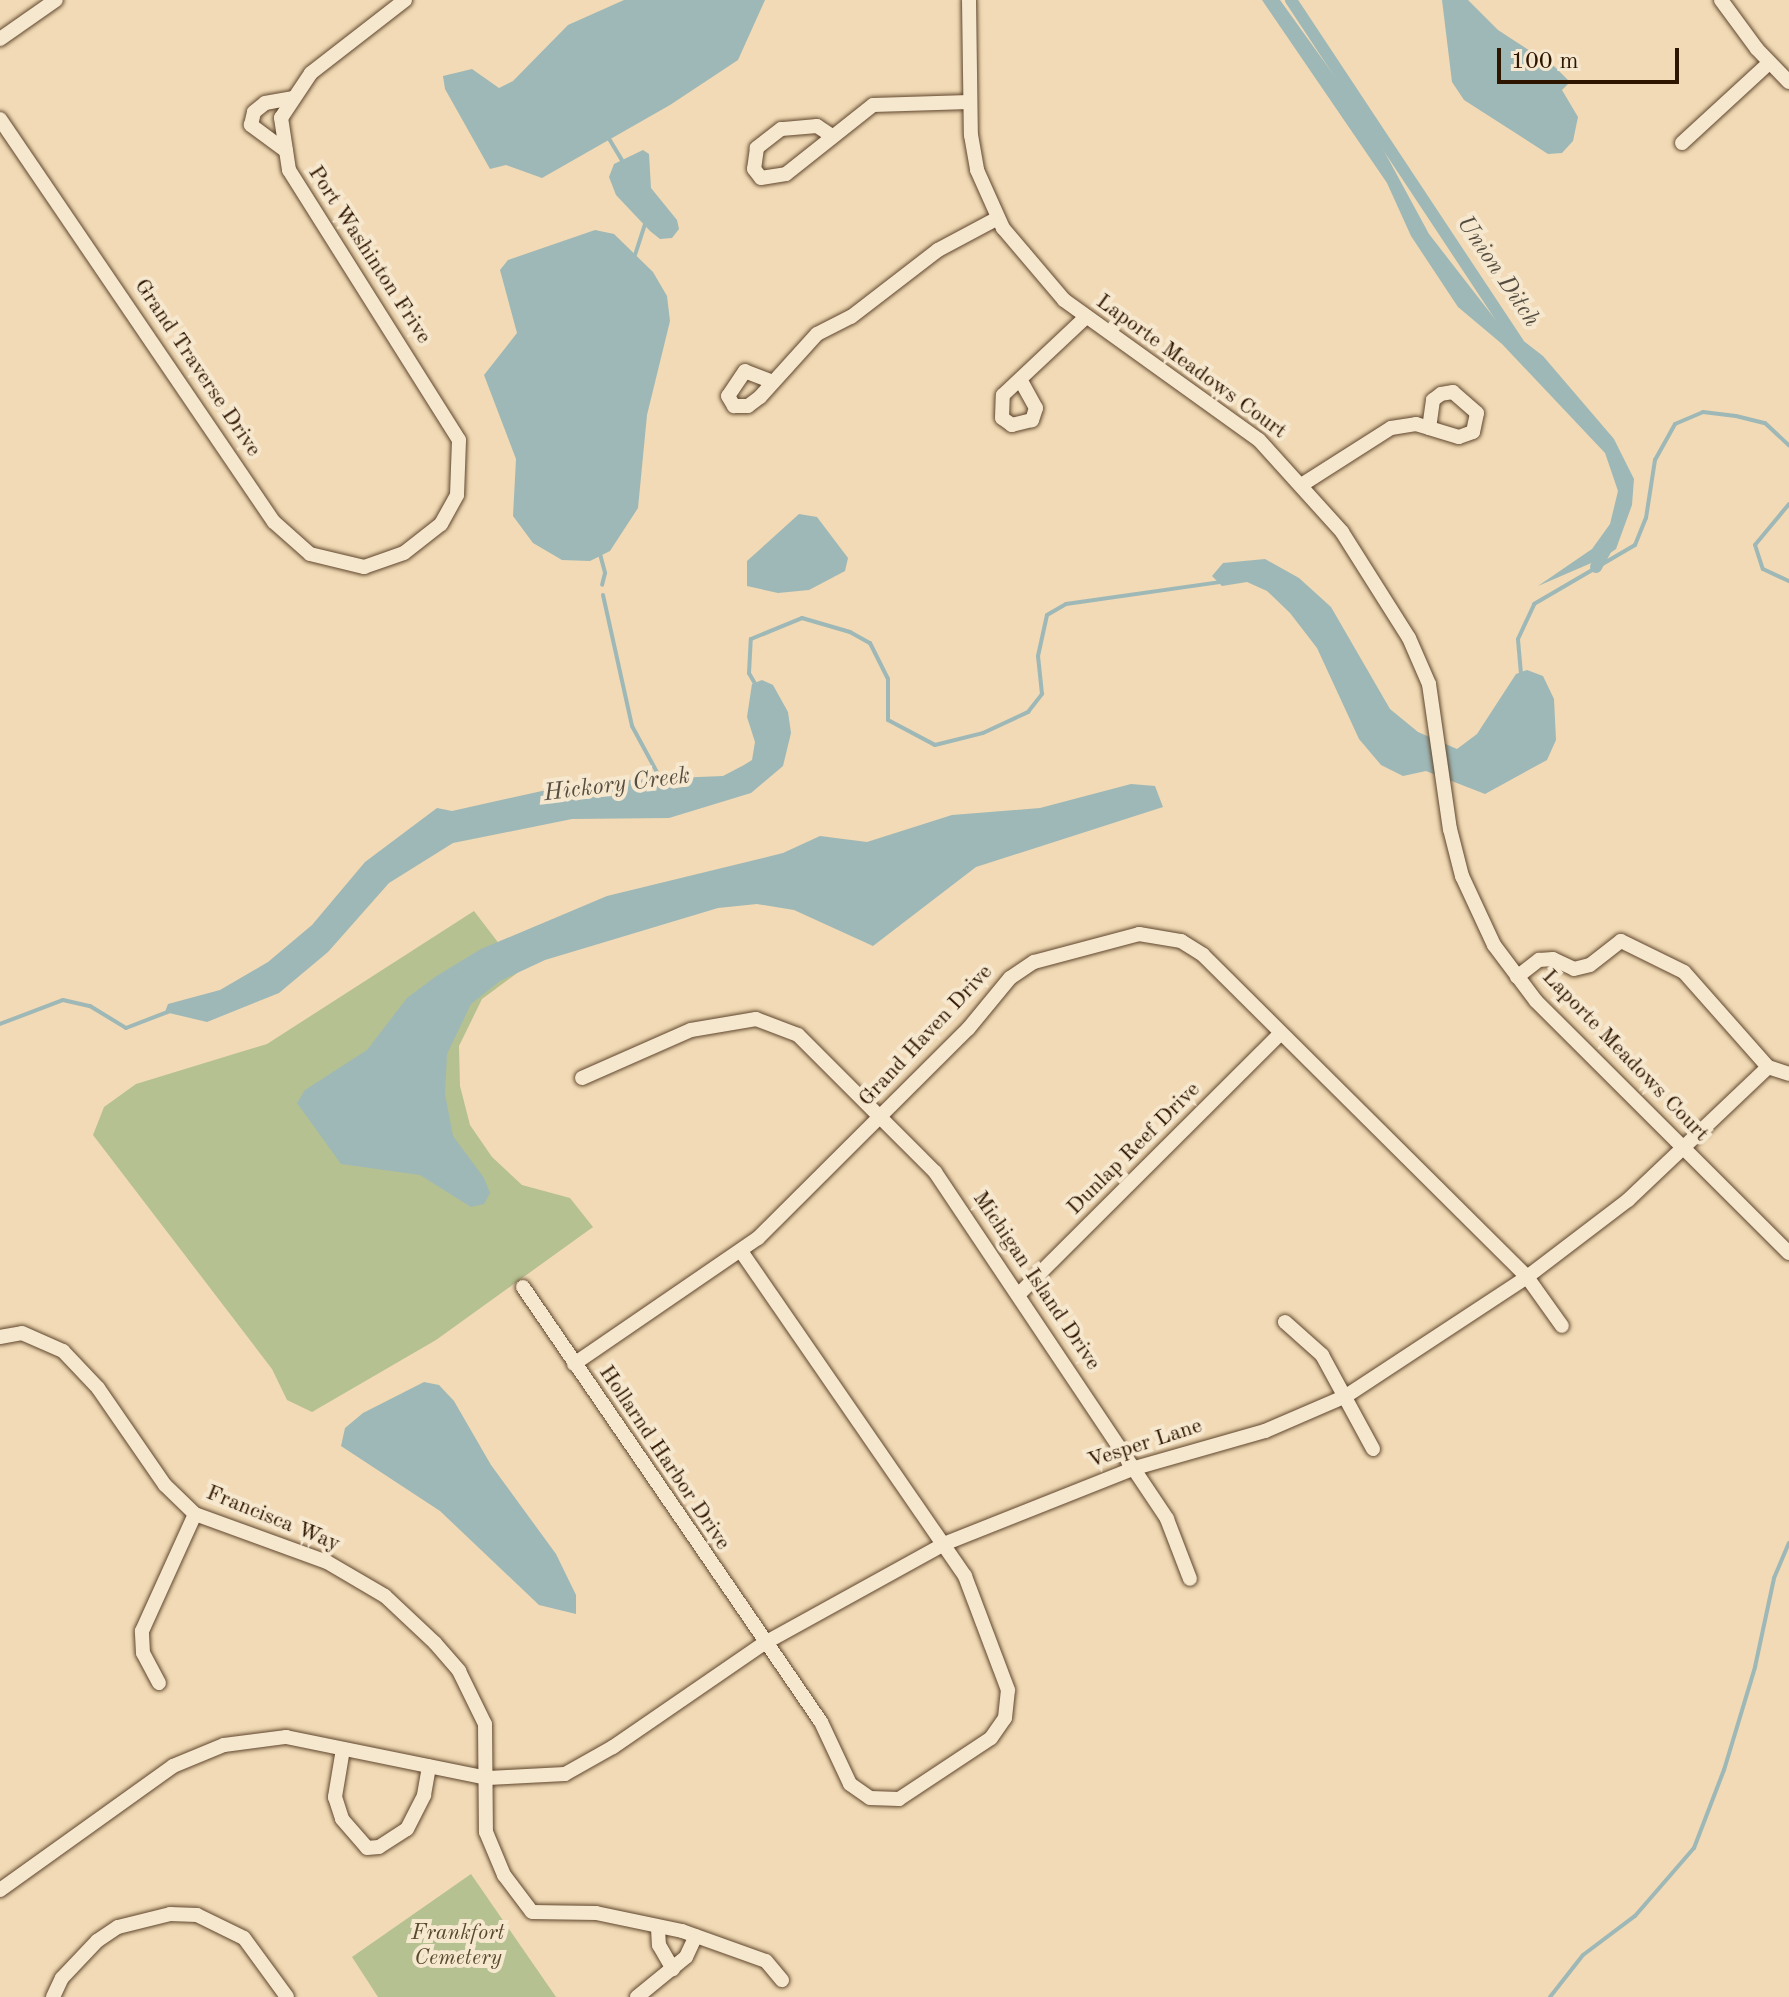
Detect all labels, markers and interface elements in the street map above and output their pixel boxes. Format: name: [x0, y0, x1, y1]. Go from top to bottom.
scale bar: [1501, 32, 1683, 82]
text: 100 m: [1511, 50, 1579, 74]
street label: Port Washinton Frive: [302, 161, 436, 349]
water label: Union Ditch: [1449, 211, 1545, 333]
street label: Grand Traverse Drive: [128, 274, 266, 462]
street label: Laporte Meadows Court: [1090, 289, 1292, 445]
water label: Hickory Creek: [542, 763, 692, 809]
street label: Grand Haven Drive: [853, 960, 999, 1112]
street label: Laporte Meadows Court: [1536, 964, 1714, 1148]
street label: Dunlap Reef Drive: [1062, 1077, 1206, 1221]
street label: Michigan Island Drive: [966, 1187, 1106, 1375]
street label: Hollarnd Harbor Drive: [592, 1361, 736, 1555]
street label: Vesper Lane: [1084, 1413, 1206, 1475]
street label: Francisca Way: [202, 1480, 344, 1558]
park label: Frankfort Cemetery: [411, 1920, 505, 1972]

